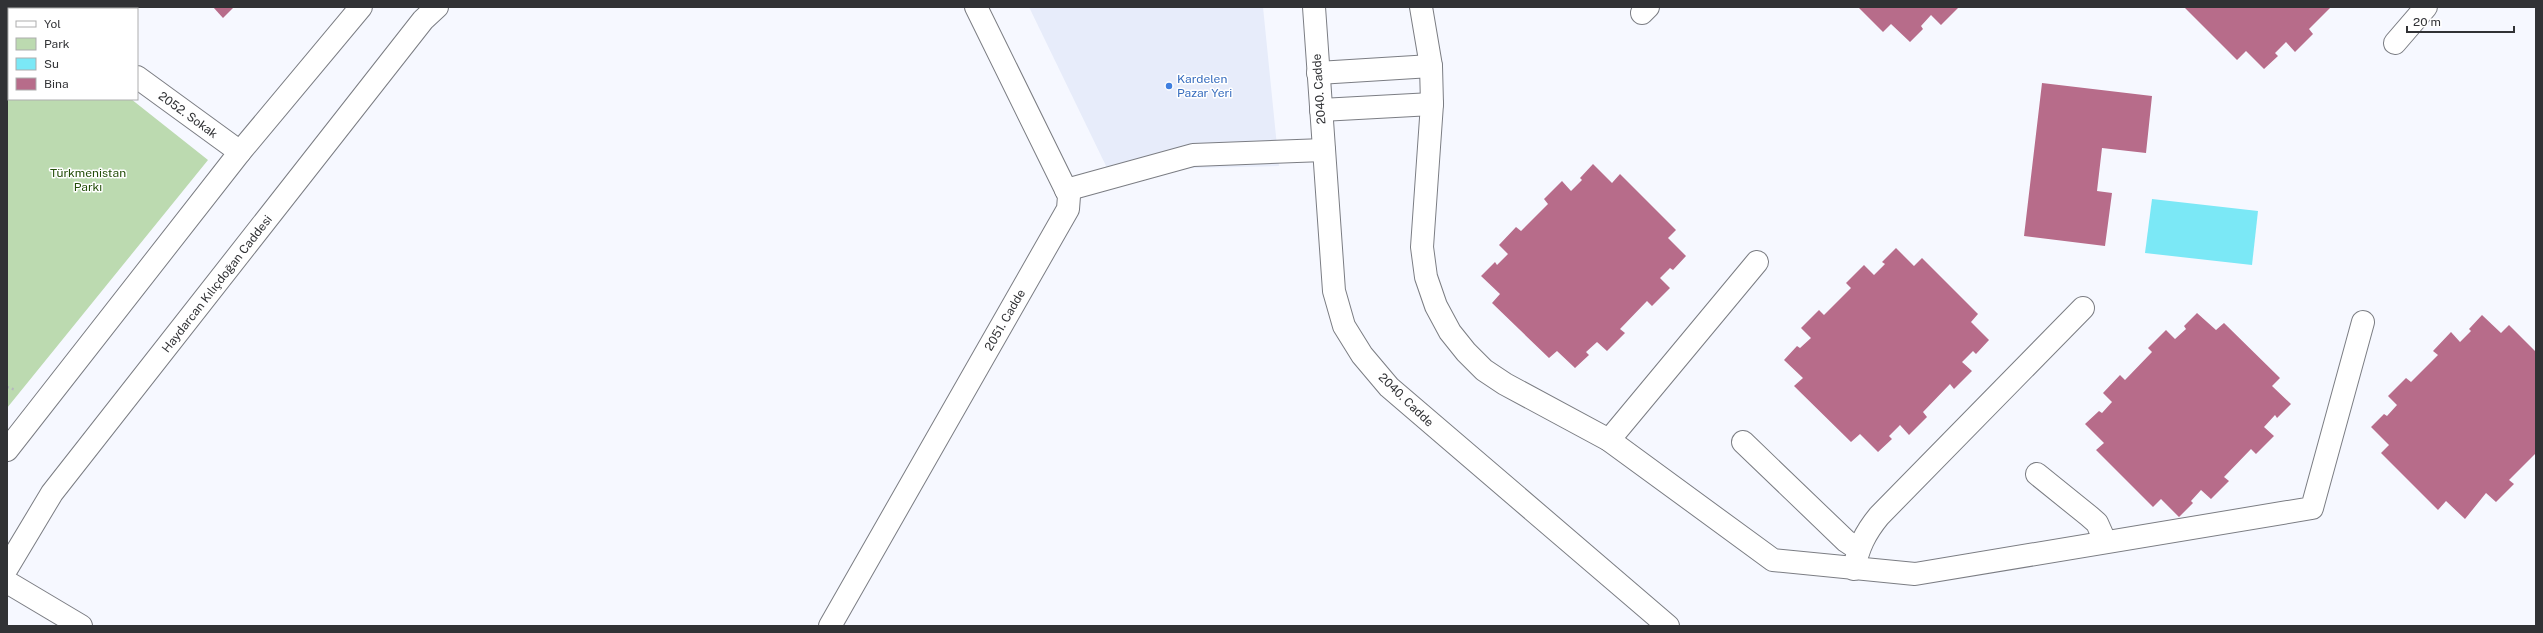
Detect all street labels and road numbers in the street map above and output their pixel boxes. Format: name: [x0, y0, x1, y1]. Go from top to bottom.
street label: 2040. Cadde: [1310, 53, 1328, 125]
street label: 2052. Sokak: [156, 89, 220, 141]
street label: Haydarcan Kılıçdoğan Caddesi: [159, 213, 275, 355]
street label: 2051. Cadde: [982, 287, 1028, 353]
street label: 2040. Cadde: [1376, 370, 1436, 430]

